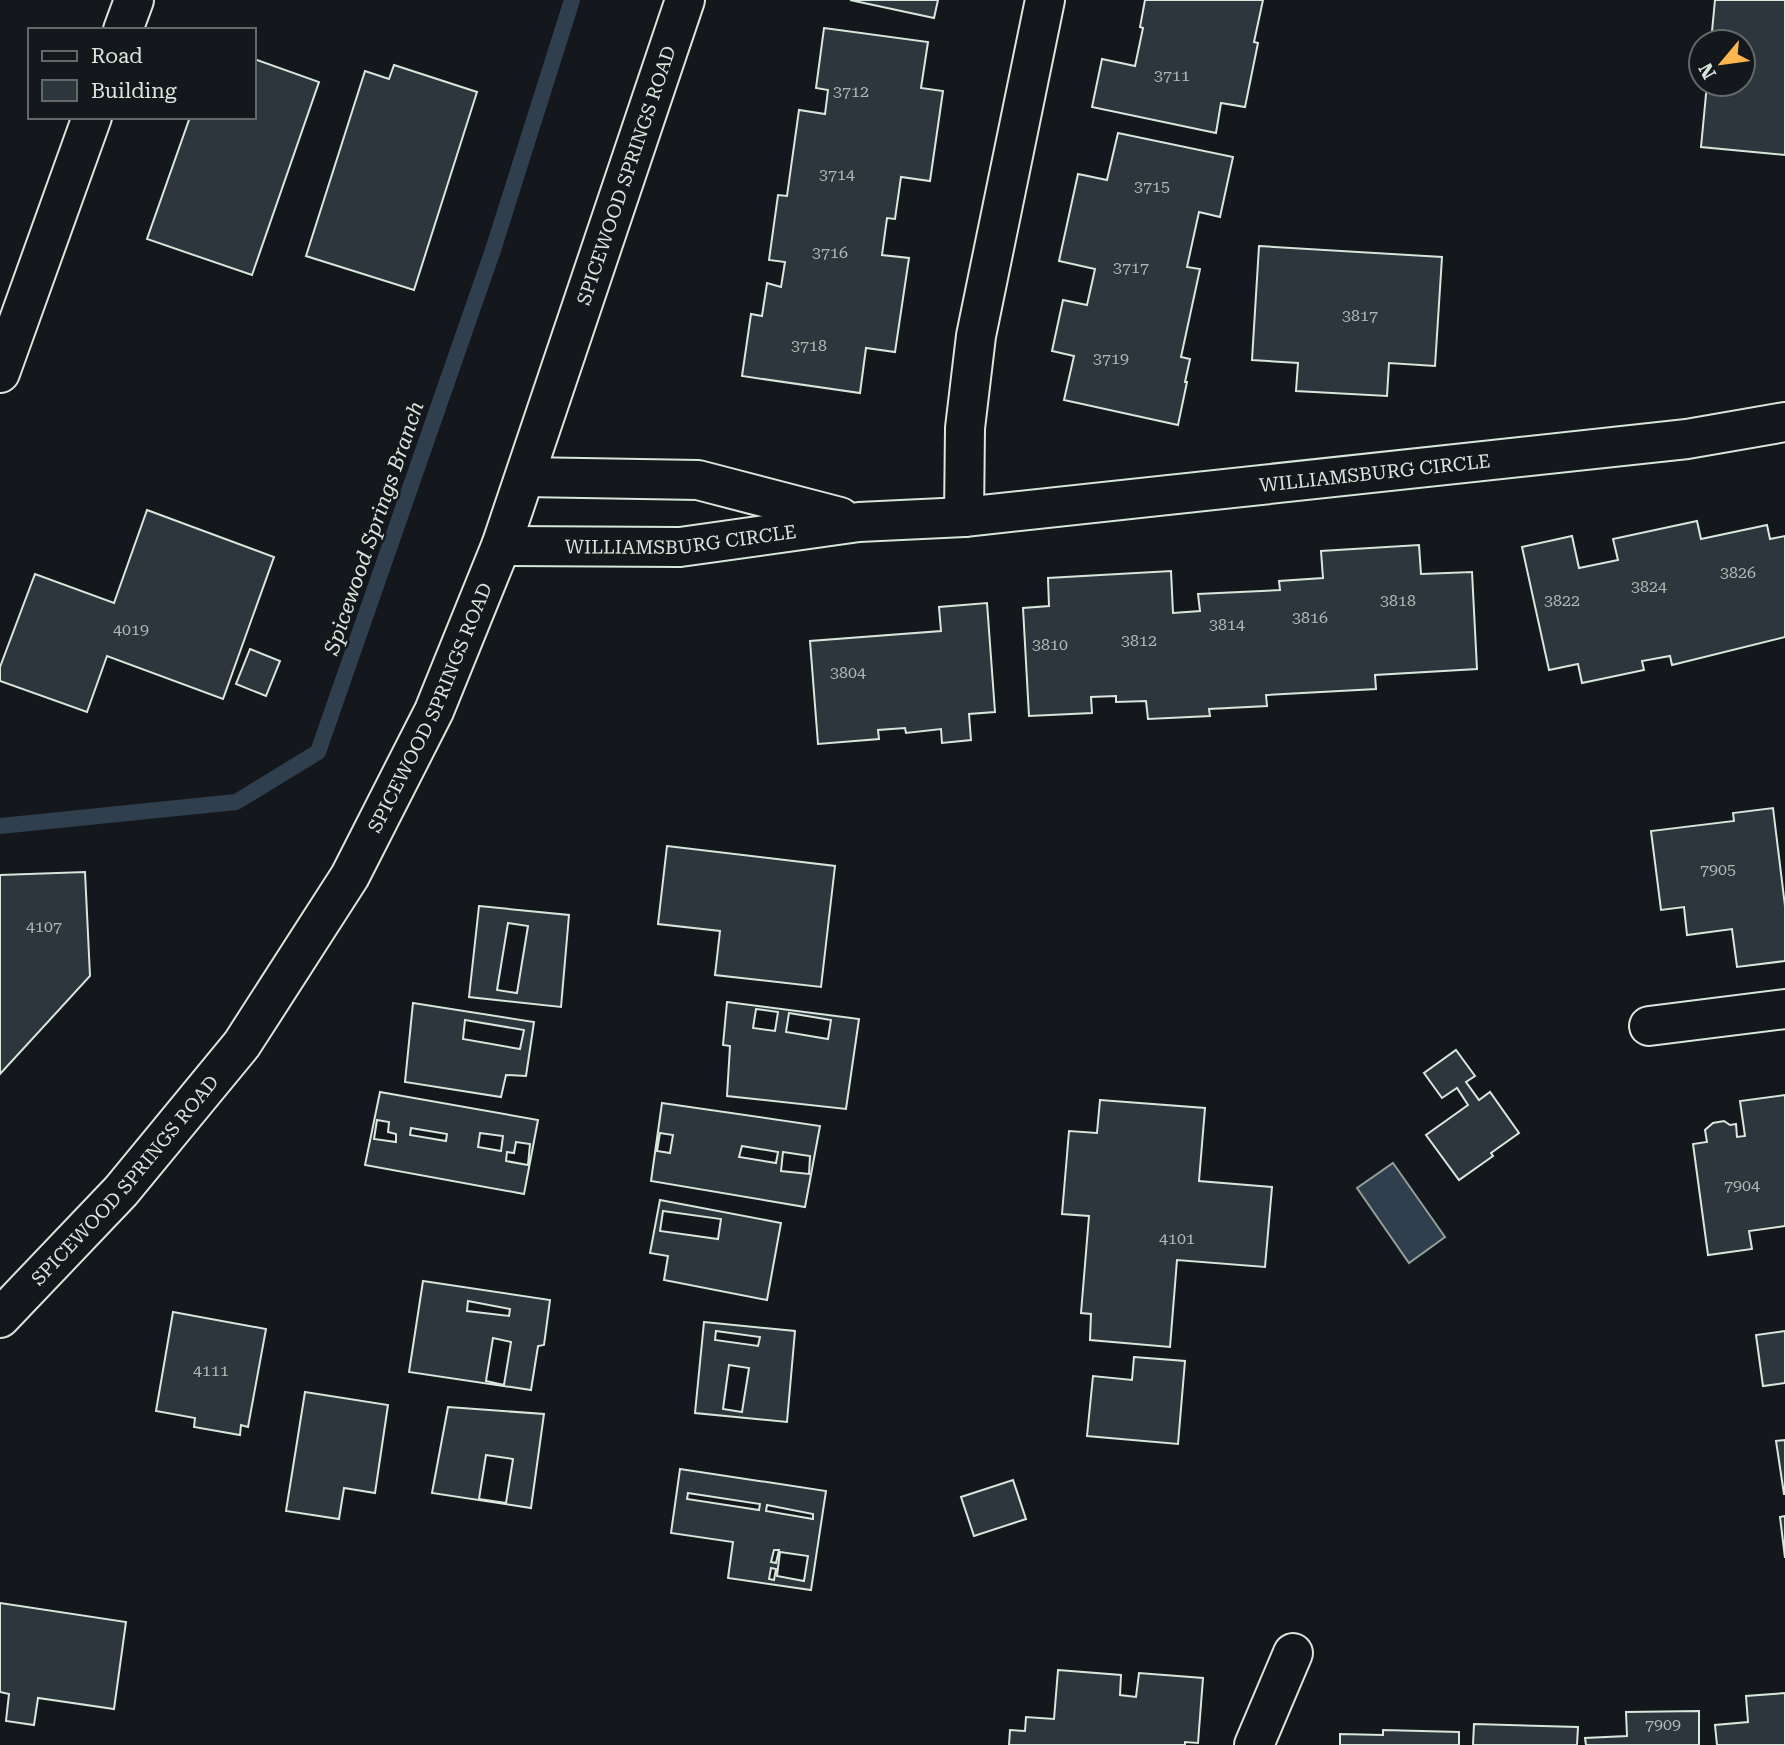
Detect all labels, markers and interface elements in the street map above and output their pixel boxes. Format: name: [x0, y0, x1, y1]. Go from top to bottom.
legend: [28, 28, 256, 119]
north arrow: [1687, 28, 1757, 98]
street label: SPICEWOOD SPRINGS ROAD: [572, 43, 681, 308]
text: Road: [91, 44, 143, 68]
text: N: [1694, 59, 1721, 83]
house number: 3711: [1154, 66, 1190, 85]
text: Building: [91, 79, 177, 103]
house number: 3712: [833, 82, 869, 101]
house number: 3714: [819, 165, 855, 184]
house number: 3715: [1134, 177, 1170, 196]
house number: 3716: [812, 243, 848, 262]
house number: 3717: [1113, 258, 1149, 277]
house number: 3817: [1342, 306, 1378, 325]
house number: 3718: [791, 336, 827, 355]
house number: 3719: [1093, 349, 1129, 368]
water label: Spicewood Springs Branch: [319, 398, 429, 659]
street label: WILLIAMSBURG CIRCLE: [1258, 449, 1492, 497]
street label: WILLIAMSBURG CIRCLE: [565, 520, 798, 559]
house number: 3826: [1720, 563, 1756, 582]
house number: 3824: [1631, 577, 1667, 596]
street label: SPICEWOOD SPRINGS ROAD: [363, 579, 497, 837]
house number: 3818: [1380, 591, 1416, 610]
house number: 3822: [1544, 591, 1580, 610]
house number: 3816: [1292, 608, 1328, 627]
house number: 3814: [1209, 615, 1245, 634]
house number: 4019: [113, 620, 149, 639]
house number: 3812: [1121, 631, 1157, 650]
house number: 3810: [1032, 635, 1068, 654]
house number: 3804: [830, 663, 866, 682]
house number: 7905: [1700, 860, 1736, 879]
house number: 4107: [26, 917, 62, 936]
street label: SPICEWOOD SPRINGS ROAD: [26, 1071, 224, 1290]
house number: 7904: [1724, 1176, 1760, 1195]
house number: 4101: [1159, 1229, 1195, 1248]
house number: 4111: [193, 1361, 229, 1380]
house number: 7909: [1645, 1715, 1681, 1734]

